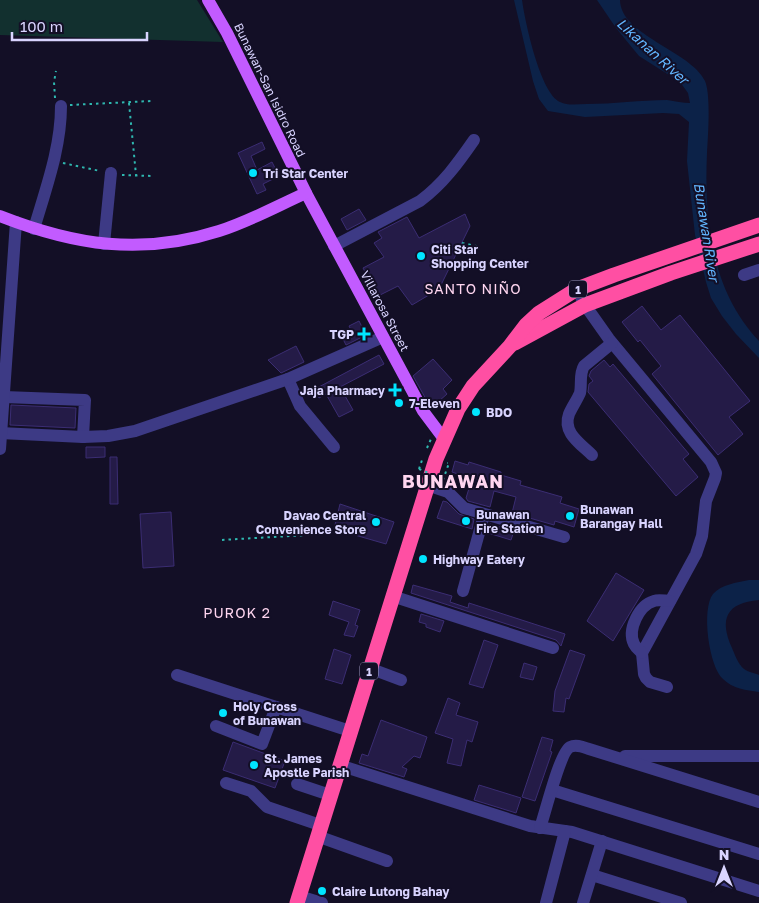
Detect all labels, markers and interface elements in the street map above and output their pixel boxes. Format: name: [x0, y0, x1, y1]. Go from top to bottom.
scale bar: [12, 10, 148, 42]
water label: Likanan River: [614, 14, 694, 89]
text: 100 m: [20, 17, 63, 35]
street label: Bunawan-San Isidro Road: [231, 21, 309, 159]
place label: Tri Star Center: [263, 166, 348, 181]
marker: Tri Star Center: [247, 167, 259, 179]
water label: Bunawan River: [691, 181, 724, 285]
place label: Citi Star Shopping Center: [431, 242, 529, 271]
marker: Citi Star Shopping Center: [415, 250, 427, 262]
street label: Villarosa Street: [357, 268, 413, 354]
district label: SANTO NIÑO: [424, 280, 522, 297]
road number: 1: [569, 280, 587, 298]
place label: TGP: [329, 327, 354, 342]
marker: TGP: [358, 328, 370, 340]
place label: Jaja Pharmacy: [300, 383, 386, 398]
marker: Jaja Pharmacy: [389, 384, 401, 396]
place label: 7-Eleven: [409, 396, 460, 411]
marker: 7-Eleven: [393, 397, 405, 409]
place label: BDO: [486, 405, 512, 420]
marker: BDO: [470, 406, 482, 418]
district label: BUNAWAN: [402, 470, 504, 492]
place label: Bunawan Barangay Hall: [580, 502, 663, 531]
place label: Bunawan Fire Station: [476, 507, 543, 536]
place label: Davao Central Convenience Store: [256, 508, 366, 537]
marker: Bunawan Barangay Hall: [564, 510, 576, 522]
marker: Bunawan Fire Station: [460, 515, 472, 527]
marker: Davao Central Convenience Store: [370, 516, 382, 528]
place label: Highway Eatery: [433, 552, 526, 567]
marker: Highway Eatery: [417, 553, 429, 565]
district label: PUROK 2: [203, 604, 271, 621]
road number: 1: [360, 662, 378, 679]
place label: Holy Cross of Bunawan: [233, 699, 301, 728]
marker: Holy Cross of Bunawan: [217, 707, 229, 719]
place label: St. James Apostle Parish: [264, 751, 349, 780]
marker: St. James Apostle Parish: [248, 759, 260, 771]
north arrow: [699, 843, 749, 893]
text: N: [719, 846, 729, 863]
place label: Claire Lutong Bahay: [332, 884, 450, 899]
marker: Claire Lutong Bahay: [316, 885, 328, 897]

